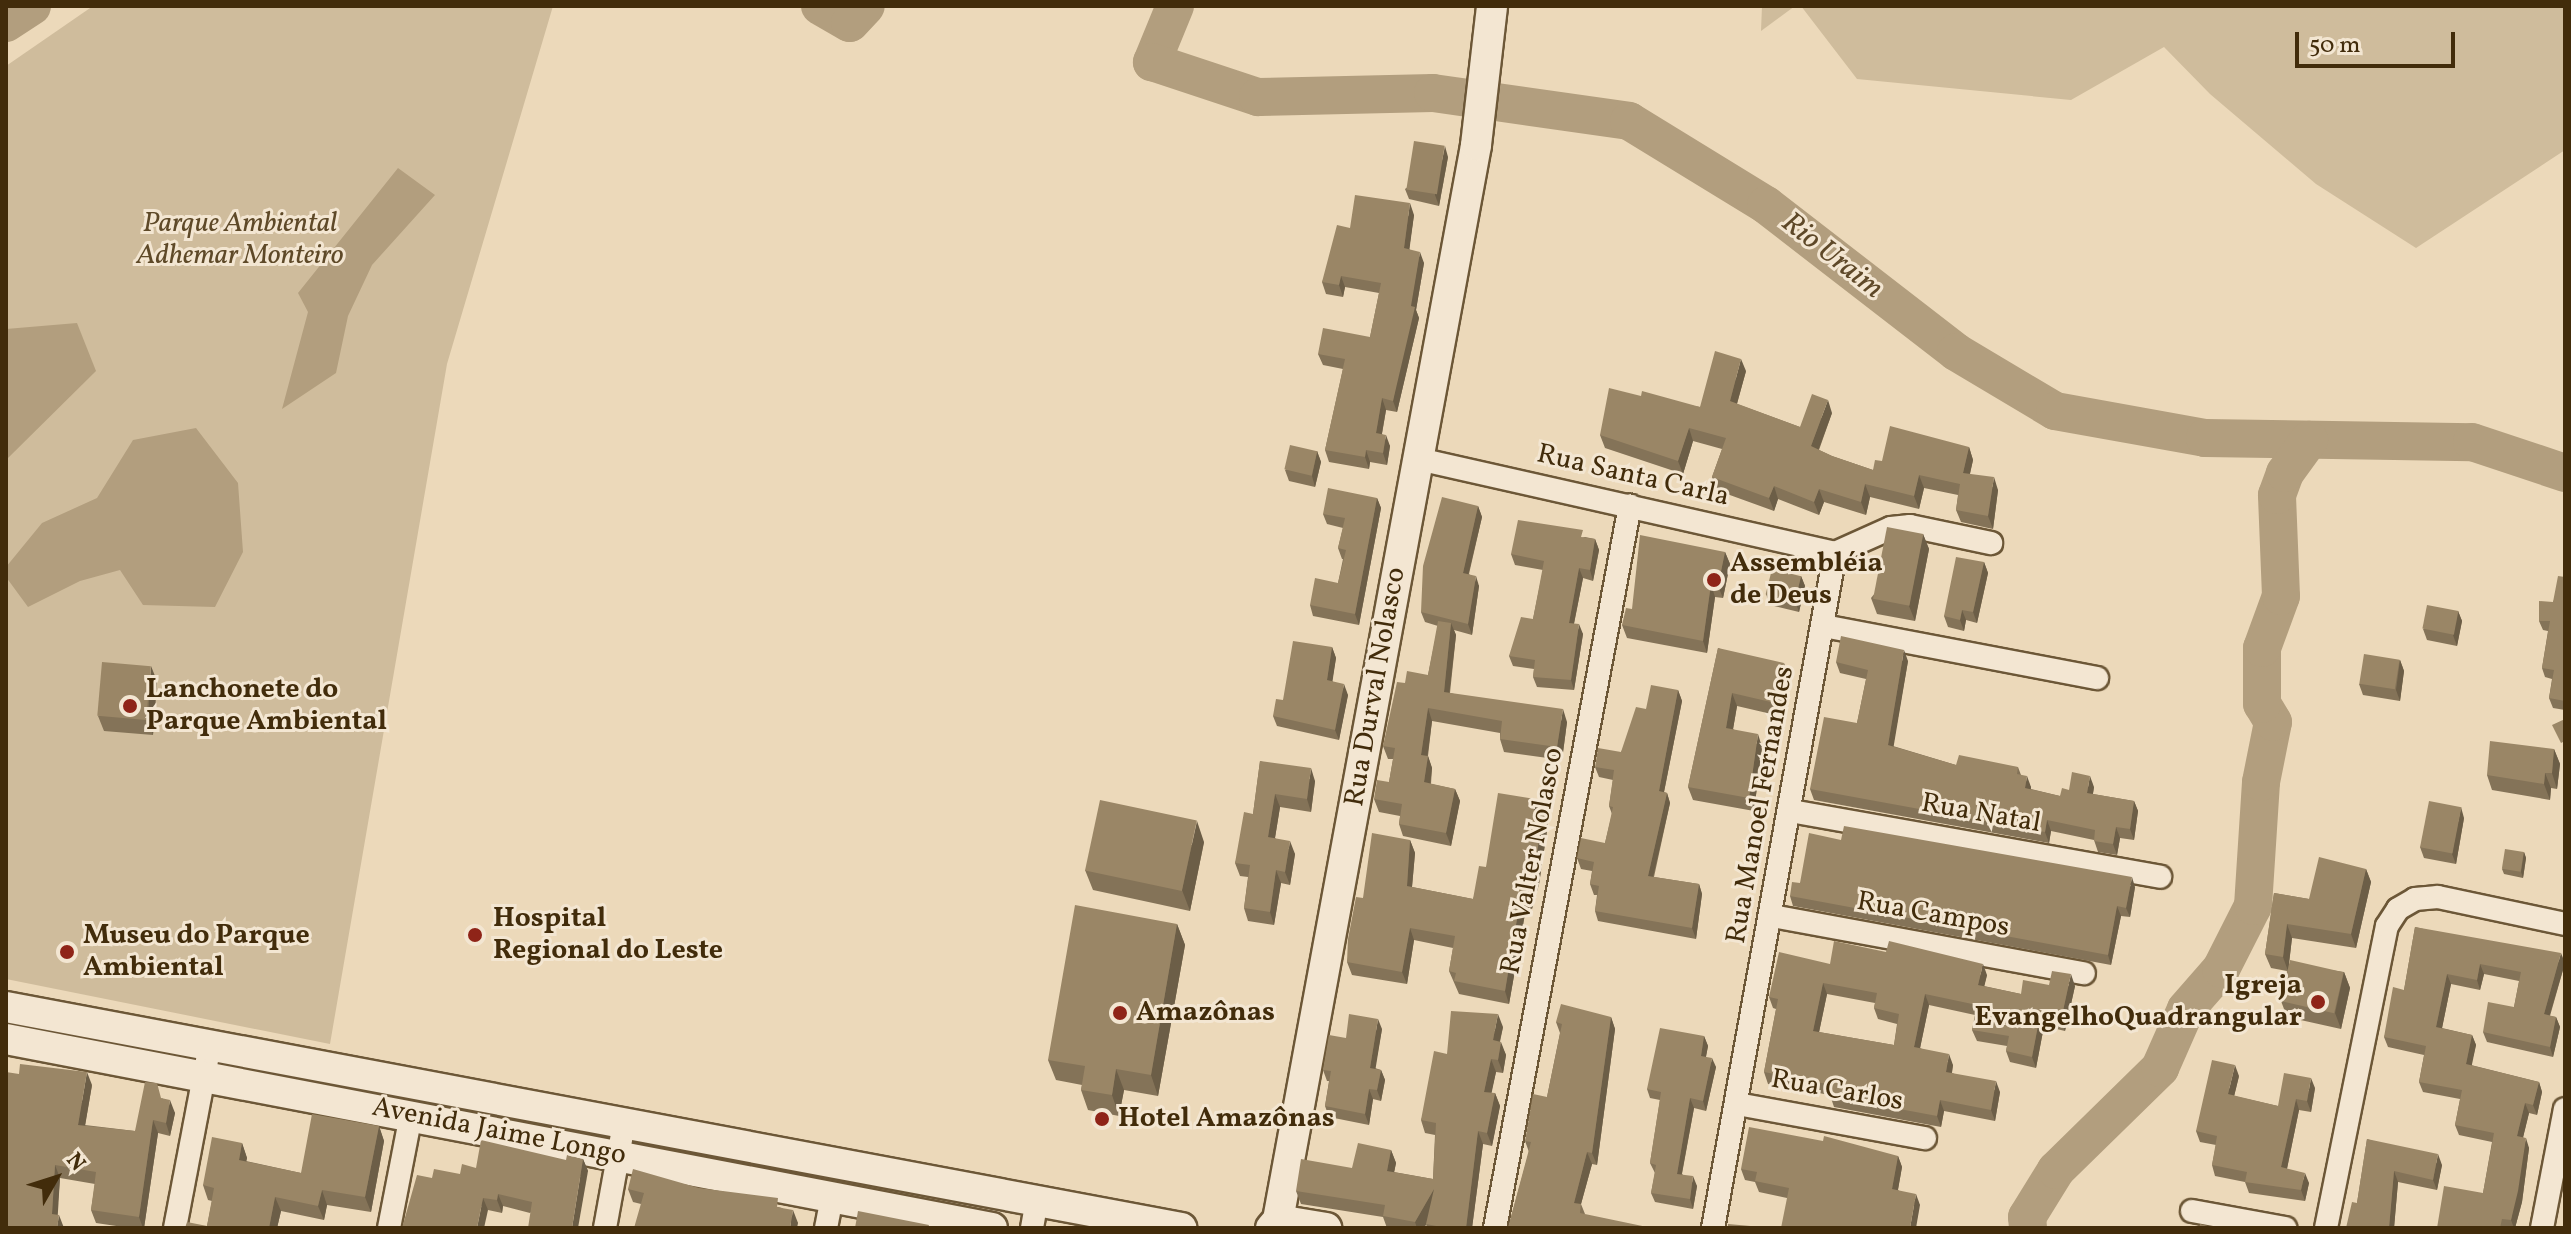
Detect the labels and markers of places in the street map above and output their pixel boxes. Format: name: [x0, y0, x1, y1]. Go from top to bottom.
place label: Assembléia de Deus: [1730, 547, 1883, 613]
marker: Assembléia de Deus: [1705, 571, 1723, 589]
place label: Lanchonete do Parque Ambiental: [146, 673, 387, 739]
marker: Lanchonete do Parque Ambiental: [121, 697, 139, 715]
place label: Hospital Regional do Leste: [493, 902, 723, 968]
place label: Museu do Parque Ambiental: [83, 919, 310, 985]
marker: Hospital Regional do Leste: [464, 924, 486, 946]
marker: Museu do Parque Ambiental: [58, 943, 76, 961]
place label: Igreja EvangelhoQuadrangular: [1974, 969, 2302, 1035]
marker: Igreja EvangelhoQuadrangular: [2309, 993, 2327, 1011]
place label: Amazônas: [1136, 996, 1275, 1030]
marker: Amazônas: [1111, 1004, 1129, 1022]
place label: Hotel Amazônas: [1118, 1102, 1335, 1136]
marker: Hotel Amazônas: [1093, 1110, 1111, 1128]

